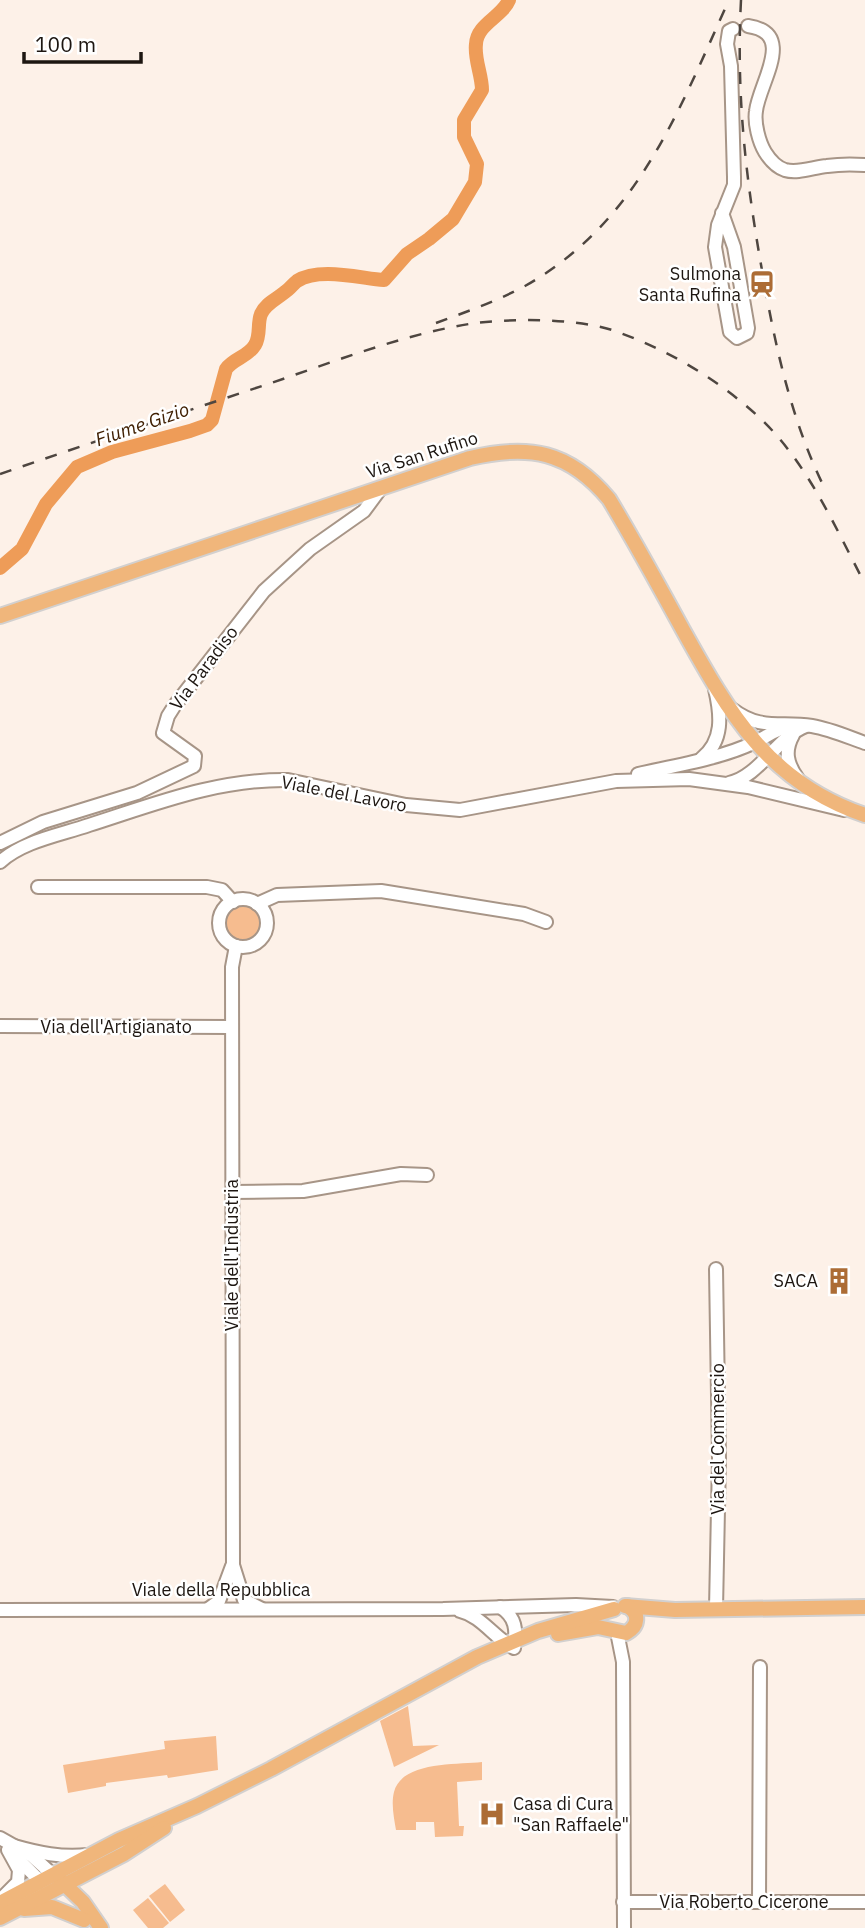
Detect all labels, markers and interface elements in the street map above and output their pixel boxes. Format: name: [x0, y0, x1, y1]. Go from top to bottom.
scale bar: [24, 21, 142, 65]
text: 100 m: [35, 30, 96, 58]
place label: Sulmona Santa Rufina: [639, 262, 741, 306]
station icon: Sulmona Santa Rufina: [747, 269, 777, 299]
water label: Fiume Gizio: [92, 397, 192, 451]
street label: Via San Rufino: [363, 426, 481, 483]
street label: Via Paradiso: [164, 621, 243, 714]
street label: Viale del Lavoro: [279, 770, 409, 817]
street label: Via dell'Artigianato: [40, 1015, 192, 1038]
street label: Viale dell'Industria: [220, 1178, 243, 1331]
building icon: SACA: [824, 1266, 854, 1296]
place label: SACA: [774, 1269, 818, 1292]
street label: Via del Commercio: [706, 1363, 729, 1515]
street label: Viale della Repubblica: [132, 1578, 311, 1601]
place label: Casa di Cura "San Raffaele": [513, 1792, 629, 1836]
hospital icon: Casa di Cura "San Raffaele": [477, 1799, 507, 1829]
street label: Via Roberto Cicerone: [659, 1890, 829, 1913]

